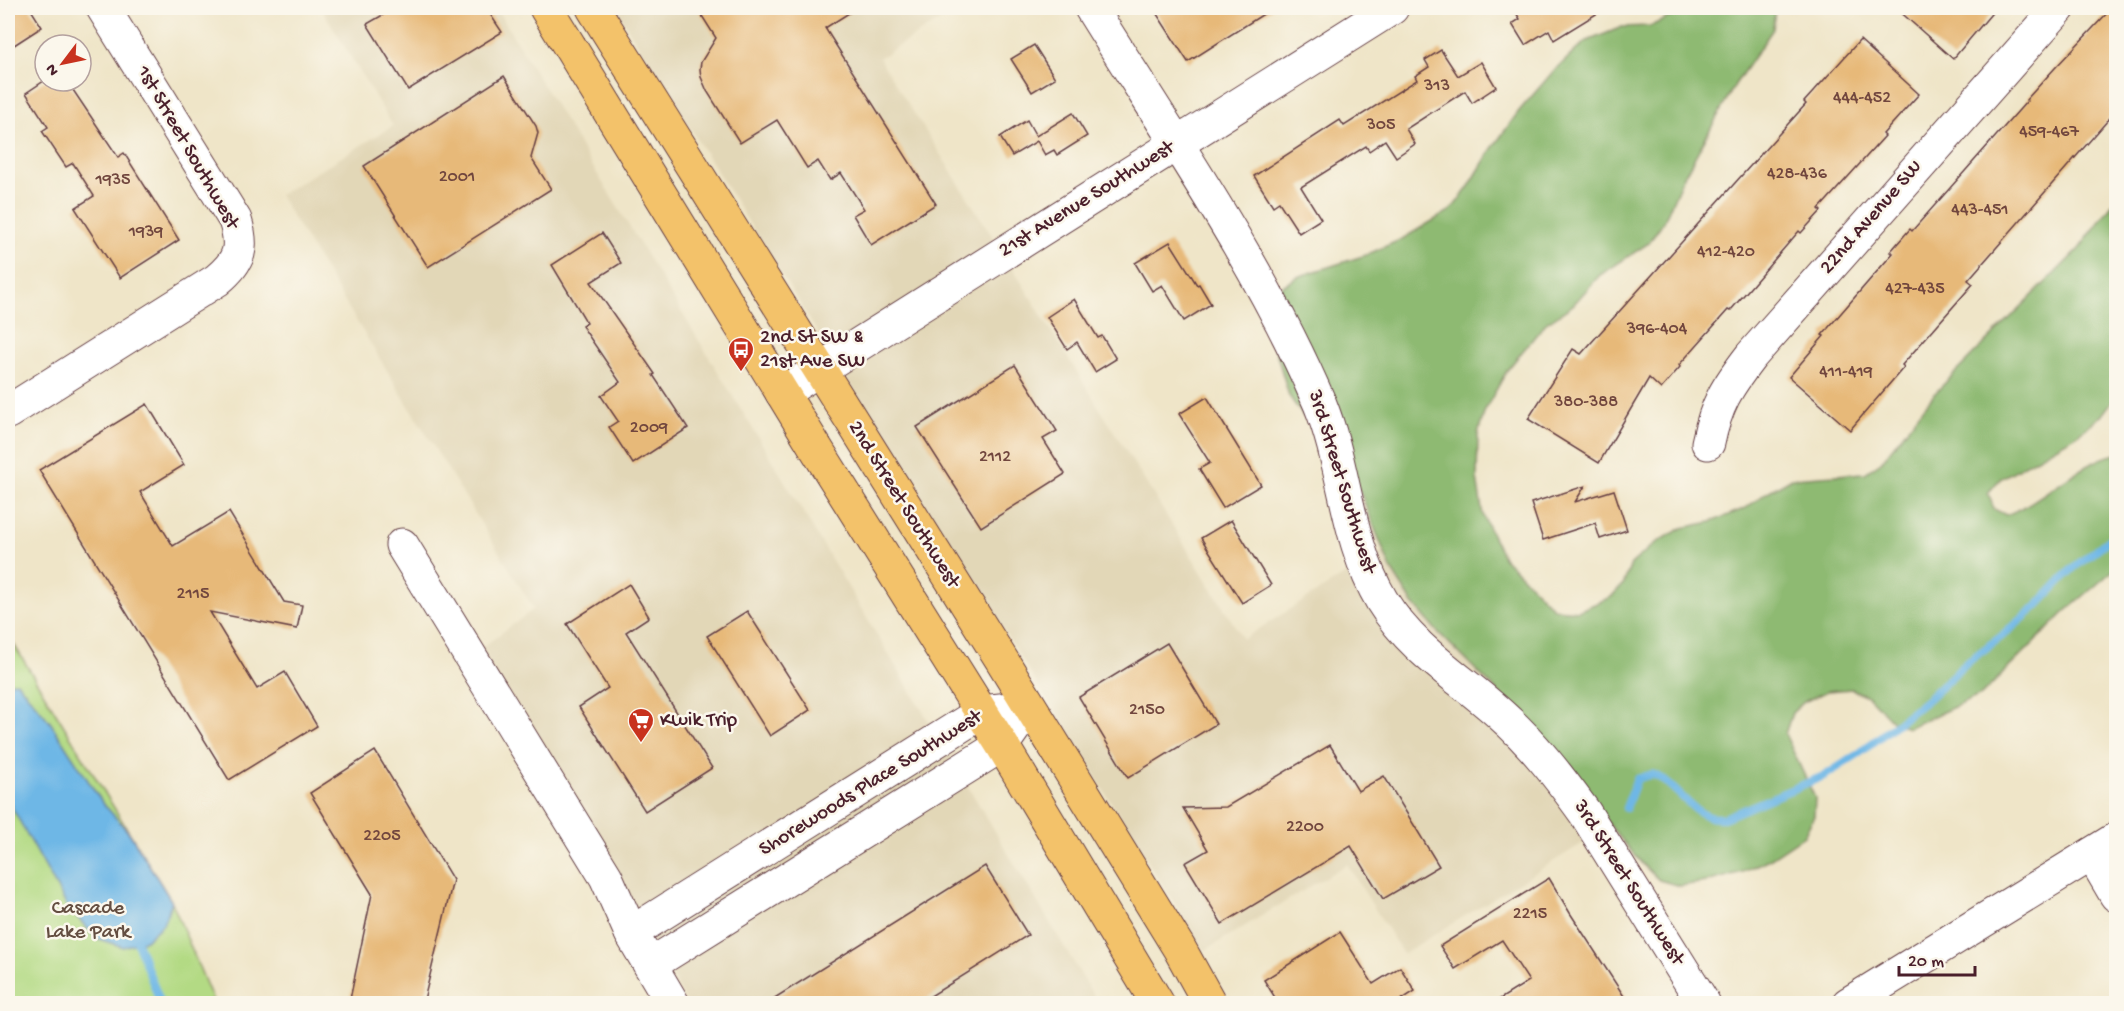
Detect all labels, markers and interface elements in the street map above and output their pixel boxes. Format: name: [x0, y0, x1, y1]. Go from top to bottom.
north arrow: [33, 33, 93, 93]
text: N: [42, 59, 64, 79]
street label: 1st Street Southwest: [130, 61, 245, 236]
house number: 313: [1423, 76, 1450, 97]
house number: 444-452: [1833, 88, 1891, 109]
house number: 305: [1365, 115, 1396, 136]
house number: 459-467: [2019, 122, 2079, 143]
street label: 21st Avenue Southwest: [995, 135, 1181, 264]
street label: 22nd Avenue SW: [1815, 156, 1929, 280]
house number: 428-436: [1767, 164, 1828, 185]
house number: 2001: [439, 167, 475, 188]
house number: 1935: [94, 170, 131, 191]
house number: 443-451: [1951, 200, 2009, 221]
house number: 1939: [128, 222, 163, 243]
house number: 412-420: [1697, 242, 1755, 263]
house number: 427-435: [1885, 279, 1945, 300]
house number: 396-404: [1626, 319, 1688, 340]
place label: 2nd St SW & 21st Ave SW: [760, 326, 865, 375]
bus stop icon: 2nd St SW & 21st Ave SW: [726, 335, 756, 373]
house number: 411-419: [1819, 362, 1873, 383]
street label: 3rd Street Southwest: [1301, 386, 1381, 579]
house number: 380-388: [1553, 392, 1618, 413]
street label: 2nd Street Southwest: [841, 417, 966, 595]
house number: 2009: [630, 418, 668, 439]
house number: 2112: [979, 447, 1011, 468]
house number: 2115: [177, 584, 209, 605]
house number: 2150: [1129, 700, 1165, 721]
street label: Shorewoods Place Southwest: [755, 704, 989, 863]
supermarket icon: Kwik Trip: [626, 706, 656, 744]
place label: Kwik Trip: [660, 709, 738, 734]
street label: 3rd Street Southwest: [1566, 795, 1690, 972]
house number: 2200: [1286, 817, 1324, 838]
house number: 2205: [363, 826, 401, 847]
park label: Cascade Lake Park: [46, 897, 133, 946]
house number: 2215: [1513, 904, 1547, 925]
scale bar: [1899, 939, 1976, 977]
text: 20 m: [1908, 952, 1944, 973]

